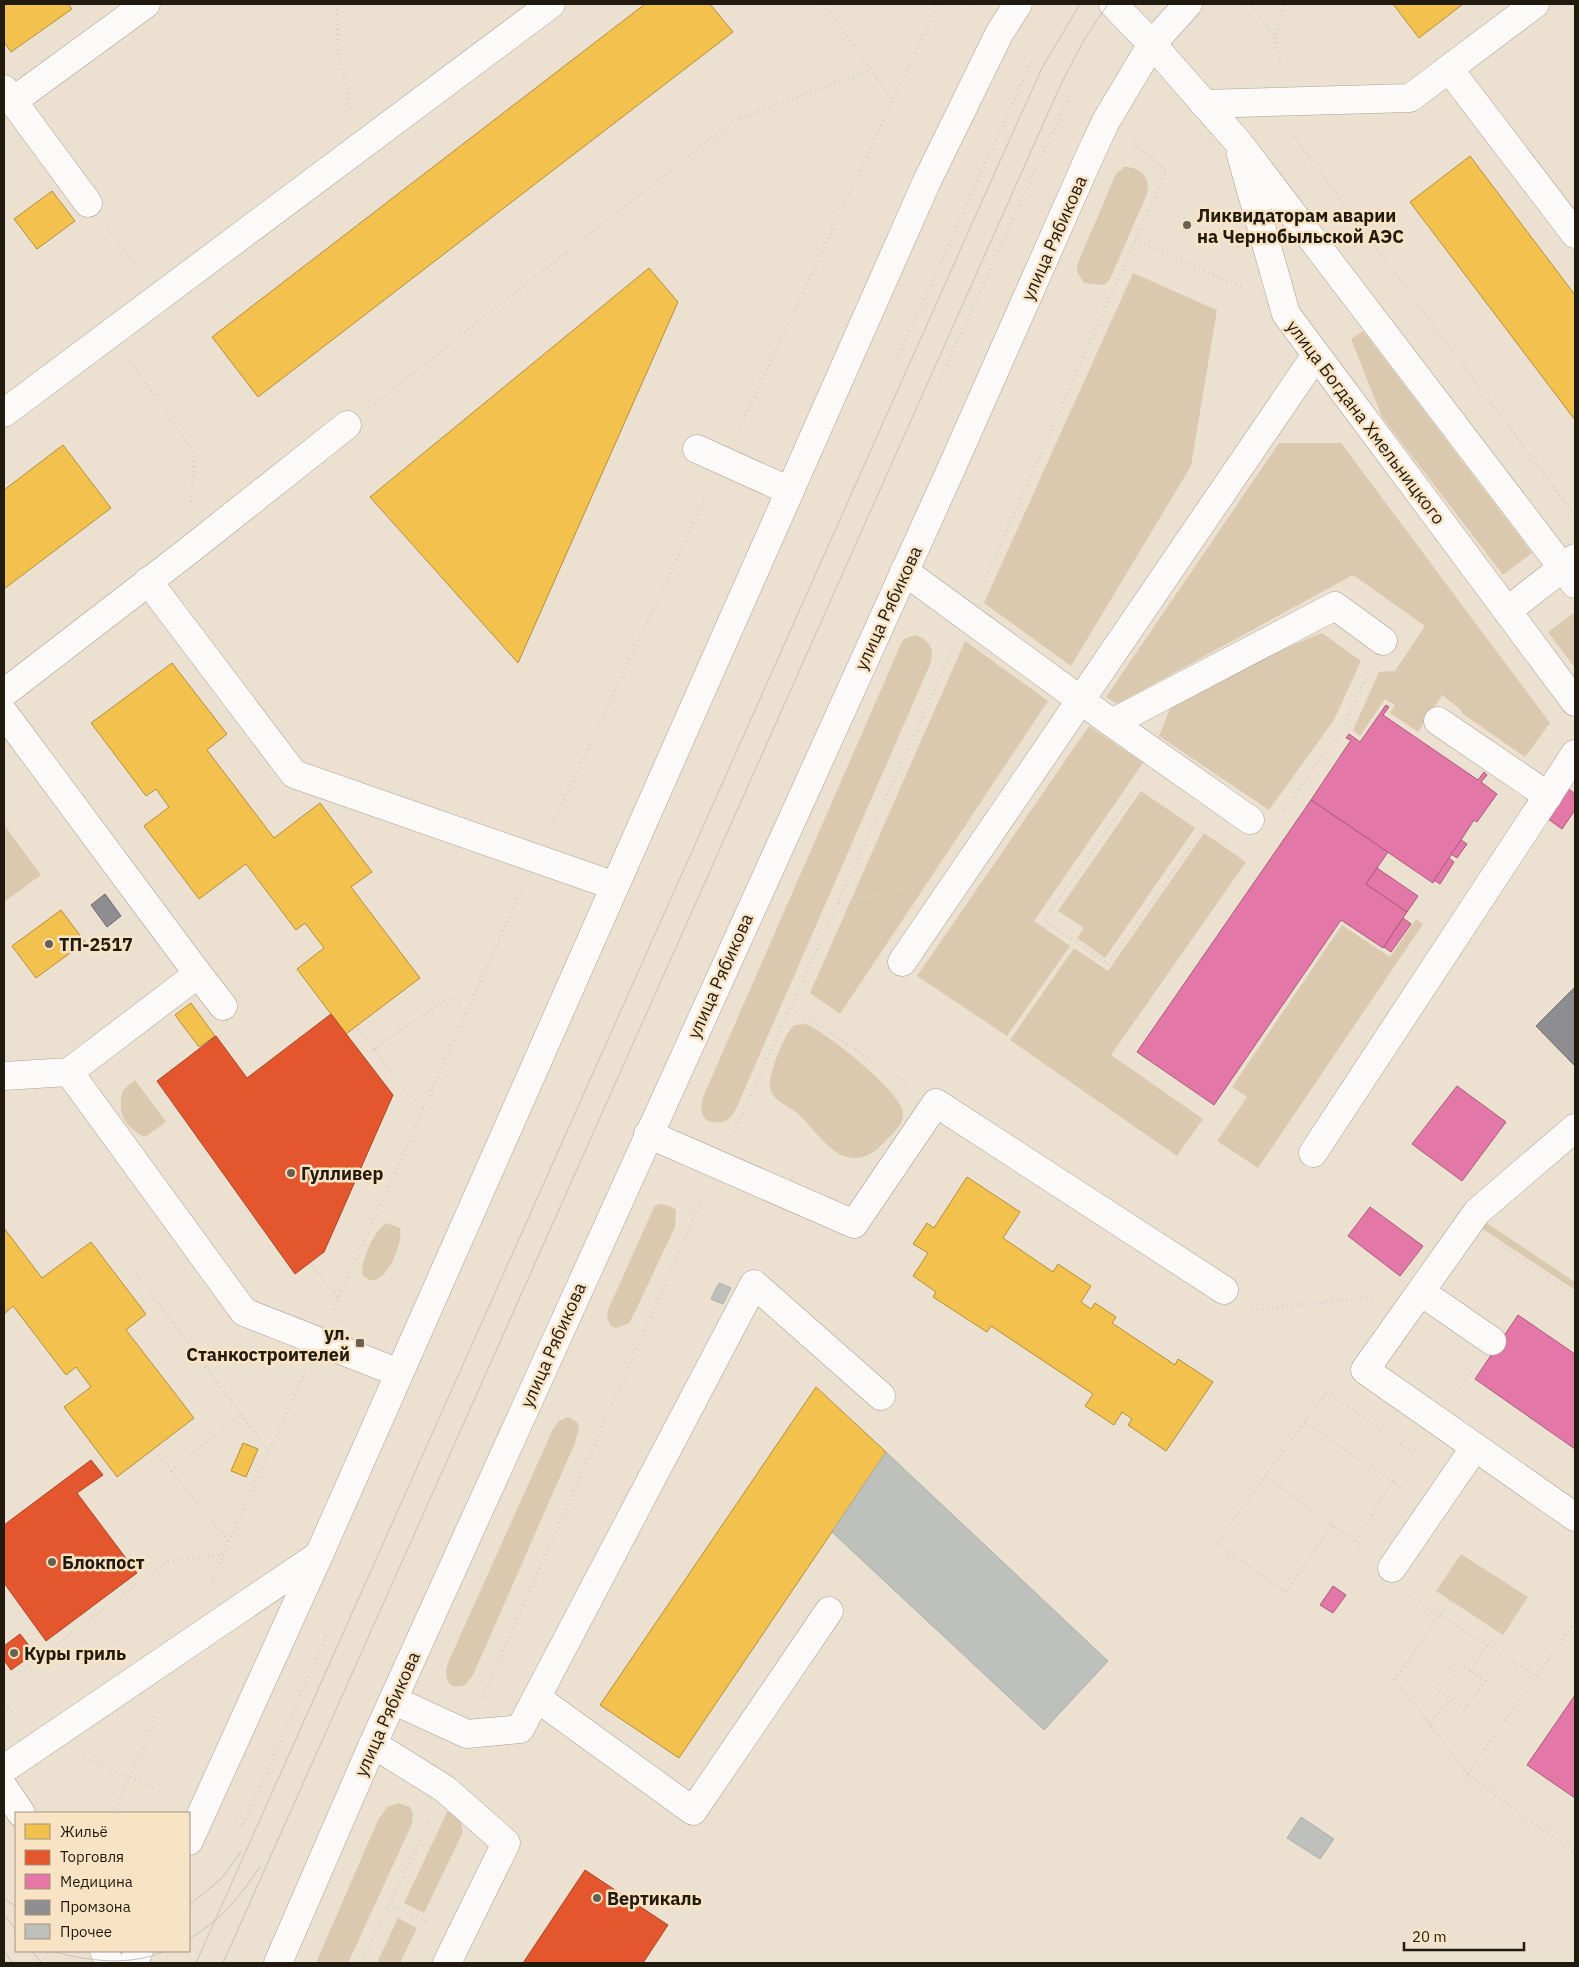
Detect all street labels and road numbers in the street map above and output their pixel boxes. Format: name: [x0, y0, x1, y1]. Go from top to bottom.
street label: улица Рябикова: [1016, 172, 1092, 304]
street label: улица Богдана Хмельницкого: [1282, 315, 1450, 529]
street label: улица Рябикова: [849, 542, 927, 674]
street label: улица Рябикова: [682, 910, 758, 1042]
street label: улица Рябикова: [515, 1279, 591, 1411]
street label: улица Рябикова: [349, 1648, 425, 1780]

